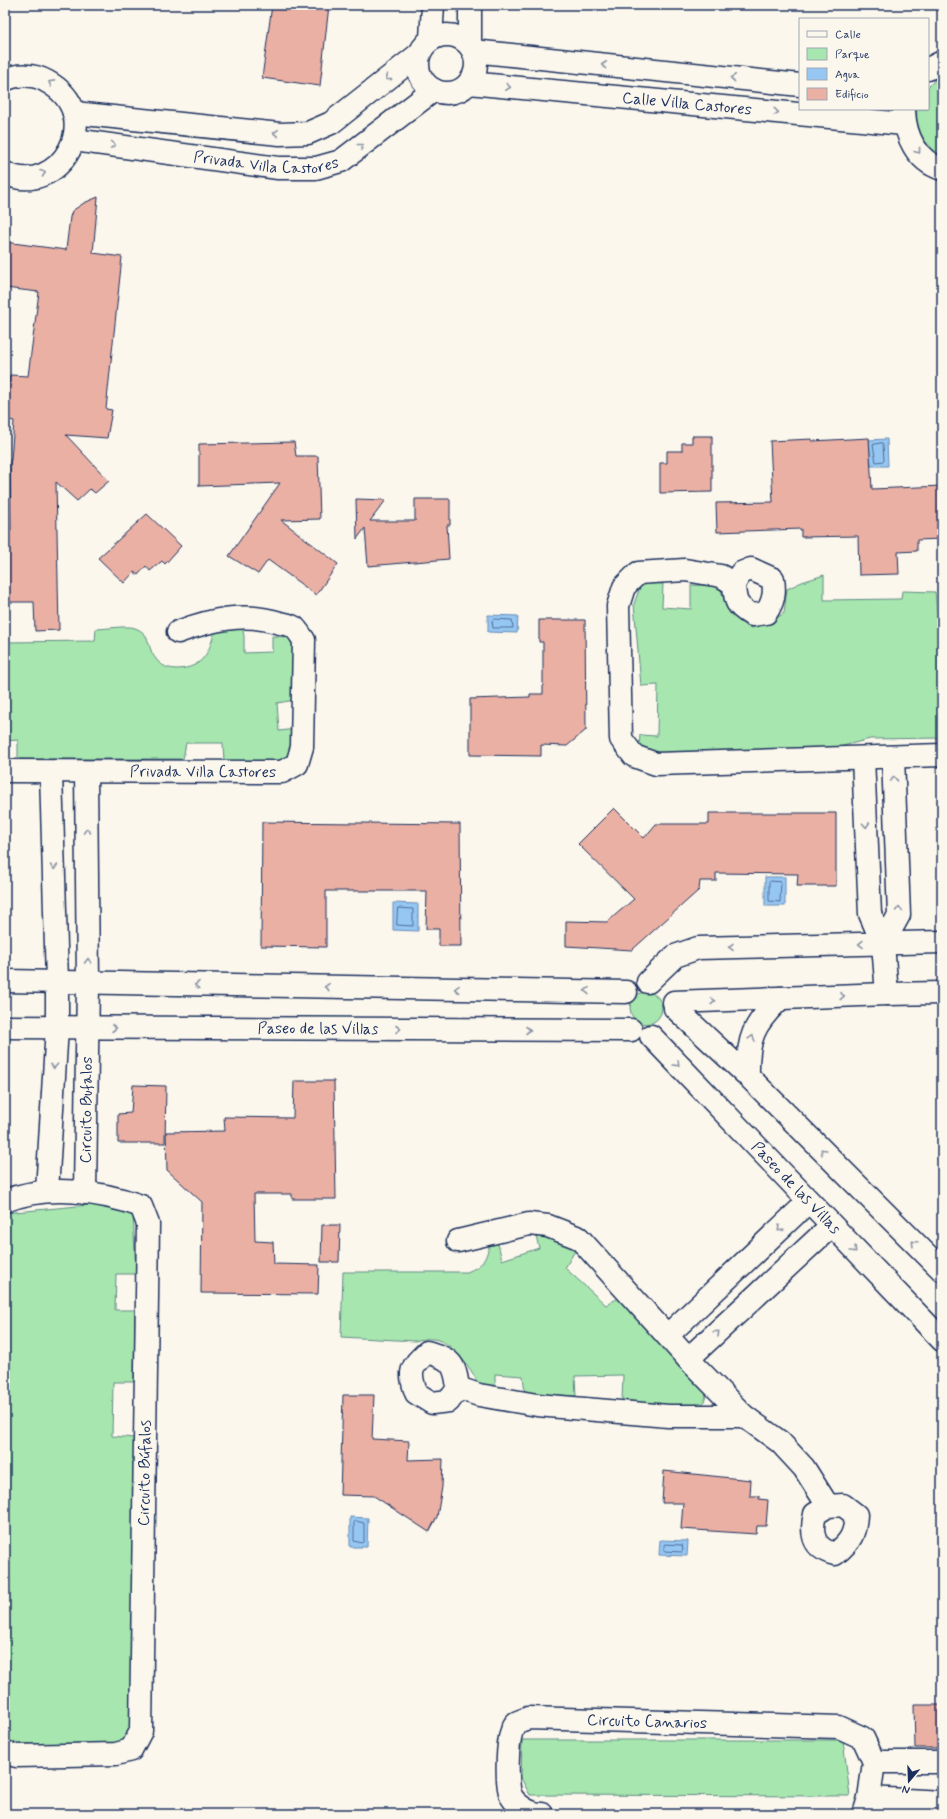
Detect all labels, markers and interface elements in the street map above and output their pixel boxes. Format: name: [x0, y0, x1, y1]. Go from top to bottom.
legend: [799, 18, 929, 110]
text: Calle: [835, 27, 861, 43]
text: Parque: [835, 47, 870, 63]
one-way arrow: [601, 60, 607, 69]
text: Agua: [835, 67, 860, 83]
one-way arrow: [386, 73, 393, 80]
one-way arrow: [730, 74, 736, 83]
one-way arrow: [48, 81, 55, 88]
one-way arrow: [505, 82, 511, 91]
street label: Calle Villa Castores: [621, 87, 753, 120]
text: Edificio: [835, 87, 869, 103]
one-way arrow: [773, 108, 779, 117]
one-way arrow: [273, 129, 279, 138]
one-way arrow: [110, 140, 116, 149]
one-way arrow: [357, 143, 364, 150]
street label: Privada Villa Castores: [192, 146, 341, 179]
one-way arrow: [913, 147, 920, 154]
one-way arrow: [39, 170, 46, 178]
street label: Privada Villa Castores: [130, 761, 276, 782]
one-way arrow: [890, 776, 898, 782]
one-way arrow: [862, 822, 870, 828]
one-way arrow: [82, 828, 91, 834]
one-way arrow: [50, 864, 58, 870]
one-way arrow: [895, 906, 903, 912]
one-way arrow: [858, 940, 864, 948]
one-way arrow: [728, 943, 734, 951]
one-way arrow: [84, 958, 92, 964]
one-way arrow: [194, 981, 200, 989]
one-way arrow: [324, 983, 330, 991]
one-way arrow: [454, 985, 460, 993]
one-way arrow: [584, 987, 590, 995]
one-way arrow: [839, 991, 845, 1000]
one-way arrow: [710, 997, 716, 1005]
street label: Paseo de las Villas: [258, 1018, 378, 1039]
one-way arrow: [111, 1024, 117, 1032]
one-way arrow: [395, 1025, 401, 1033]
one-way arrow: [525, 1026, 531, 1034]
one-way arrow: [747, 1035, 756, 1042]
street label: Circuito Bufalos: [75, 1056, 97, 1164]
one-way arrow: [673, 1059, 680, 1067]
one-way arrow: [50, 1063, 59, 1069]
street label: Paseo de las Villas: [747, 1137, 846, 1239]
one-way arrow: [820, 1148, 828, 1156]
one-way arrow: [777, 1224, 785, 1232]
one-way arrow: [912, 1240, 919, 1248]
one-way arrow: [849, 1245, 857, 1253]
one-way arrow: [712, 1330, 720, 1338]
street label: Circuito Búfalos: [134, 1420, 156, 1526]
street label: Circuito Canarios: [587, 1709, 707, 1734]
north arrow: [889, 1761, 929, 1801]
text: N: [900, 1782, 912, 1797]

